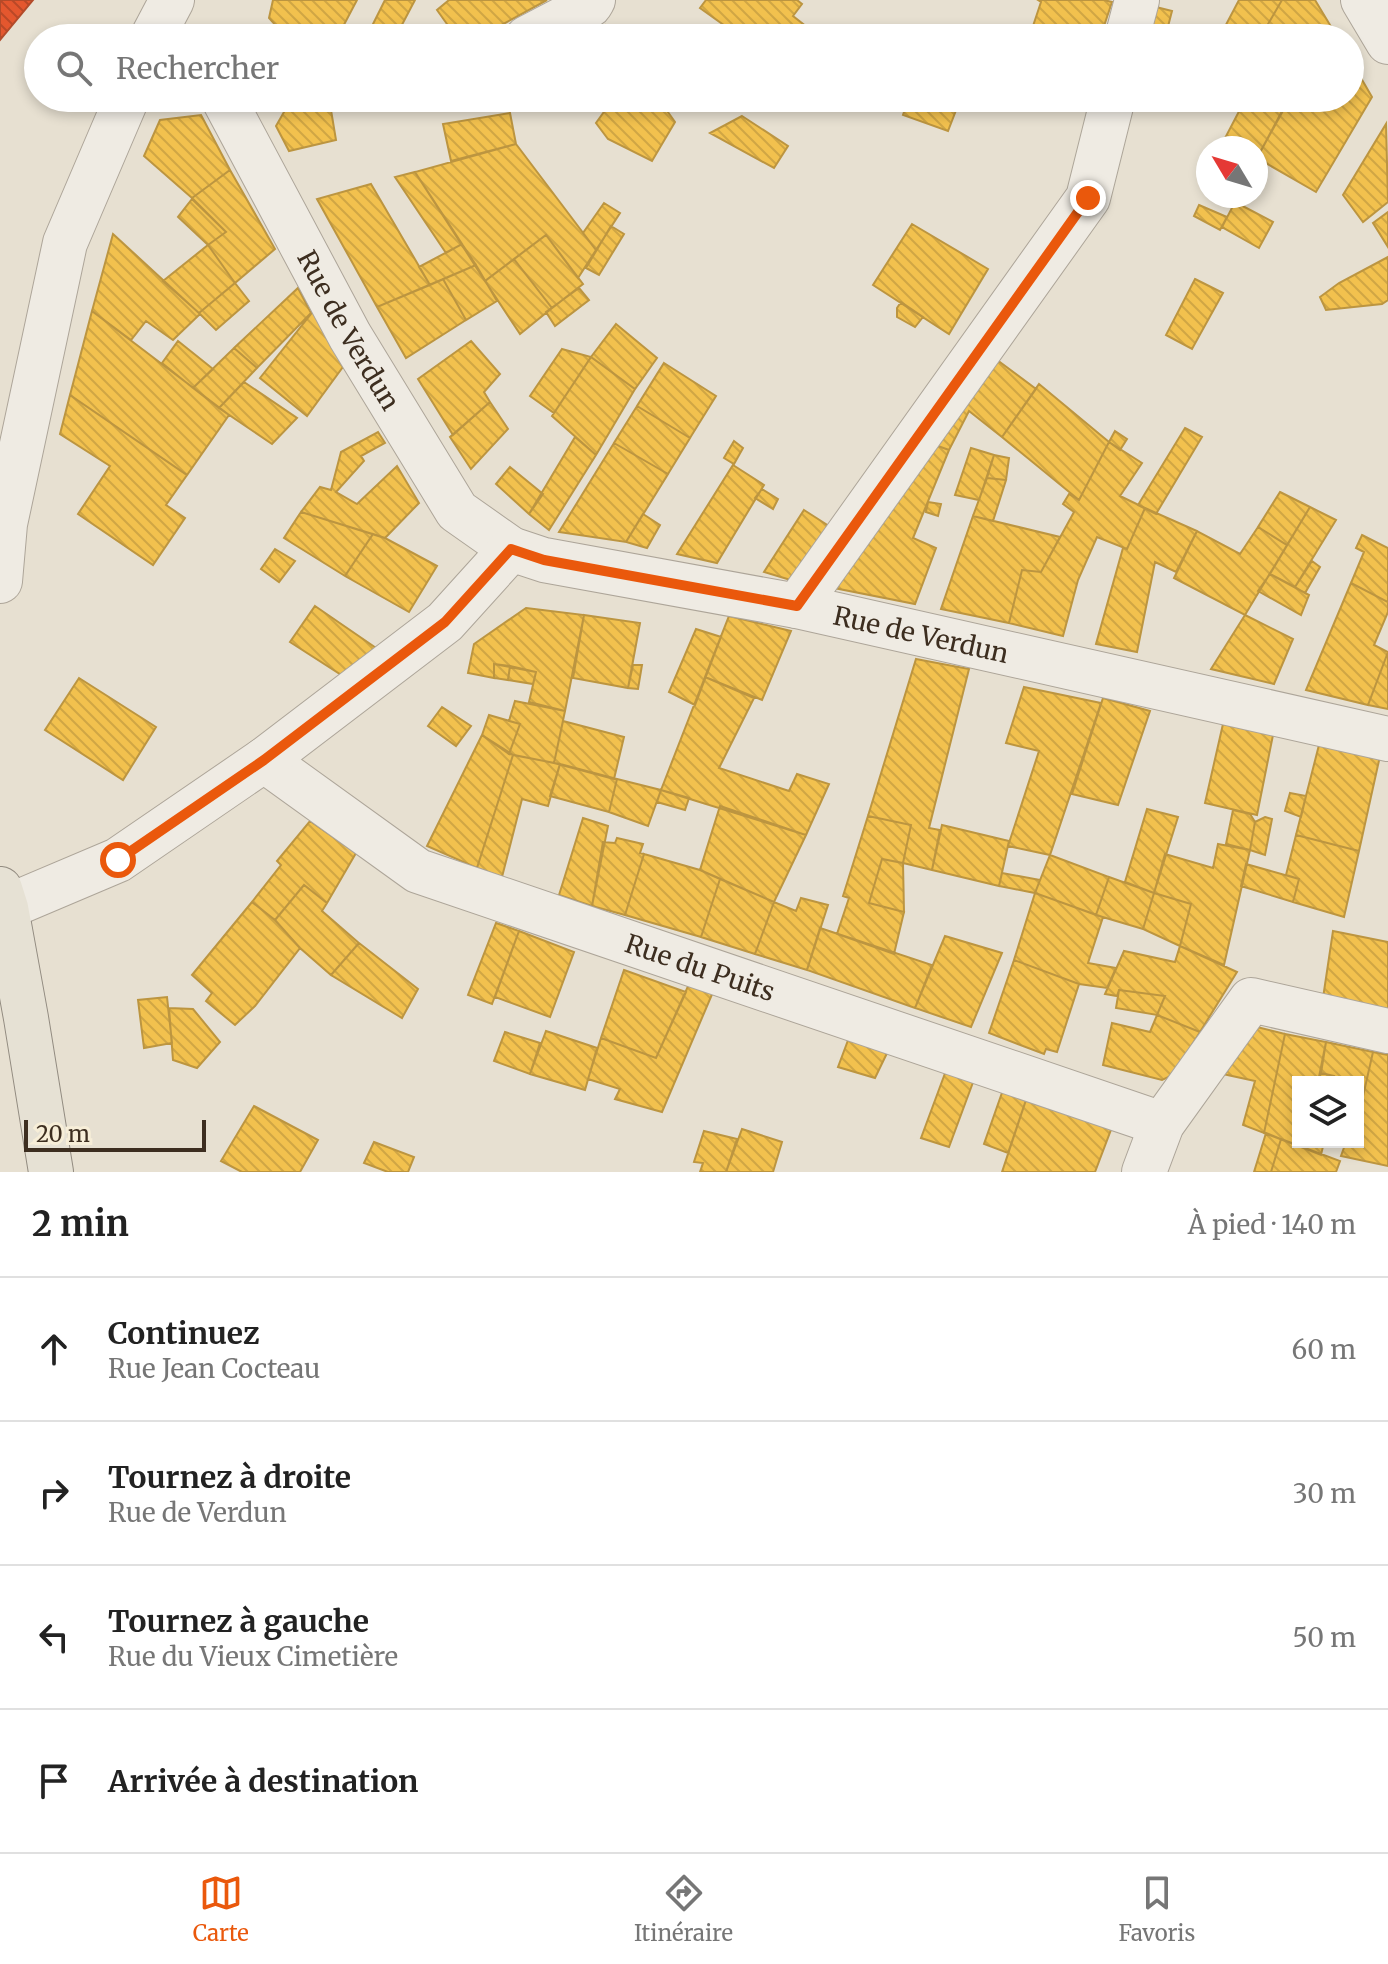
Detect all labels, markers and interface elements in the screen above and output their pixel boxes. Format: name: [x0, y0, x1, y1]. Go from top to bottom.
search box: [24, 24, 1364, 112]
icon: search: [52, 46, 96, 90]
text: Rechercher: [116, 49, 279, 87]
north arrow: [1196, 136, 1268, 208]
route end: [1070, 180, 1106, 216]
street label: Rue de Verdun: [291, 244, 408, 416]
street label: Rue de Verdun: [830, 598, 1012, 670]
route start: [100, 842, 136, 878]
street label: Rue du Puits: [621, 926, 779, 1008]
map controls: [1292, 1076, 1364, 1148]
button: layers: [1292, 1076, 1364, 1148]
scale bar: [24, 1116, 206, 1152]
text: 20 m: [36, 1120, 90, 1148]
text: 2 min: [32, 1203, 129, 1245]
text: À pied · 140 m: [1188, 1208, 1356, 1241]
text: Continuez: [108, 1314, 259, 1352]
icon: ahead: [32, 1327, 76, 1371]
text: 60 m: [1292, 1333, 1356, 1366]
text: Rue Jean Cocteau: [108, 1352, 320, 1385]
text: Tournez à droite: [108, 1458, 351, 1496]
icon: right: [32, 1471, 76, 1515]
text: 30 m: [1293, 1477, 1356, 1510]
text: Rue de Verdun: [108, 1496, 287, 1529]
text: Tournez à gauche: [108, 1602, 369, 1640]
icon: left: [32, 1615, 76, 1659]
text: 50 m: [1292, 1621, 1356, 1654]
text: Rue du Vieux Cimetière: [108, 1640, 398, 1673]
icon: arrive: [32, 1759, 76, 1803]
text: Arrivée à destination: [108, 1762, 418, 1800]
tab: Carte: [193, 1871, 249, 1947]
tab: Itinéraire: [634, 1871, 733, 1947]
tab: Favoris: [1118, 1871, 1195, 1947]

